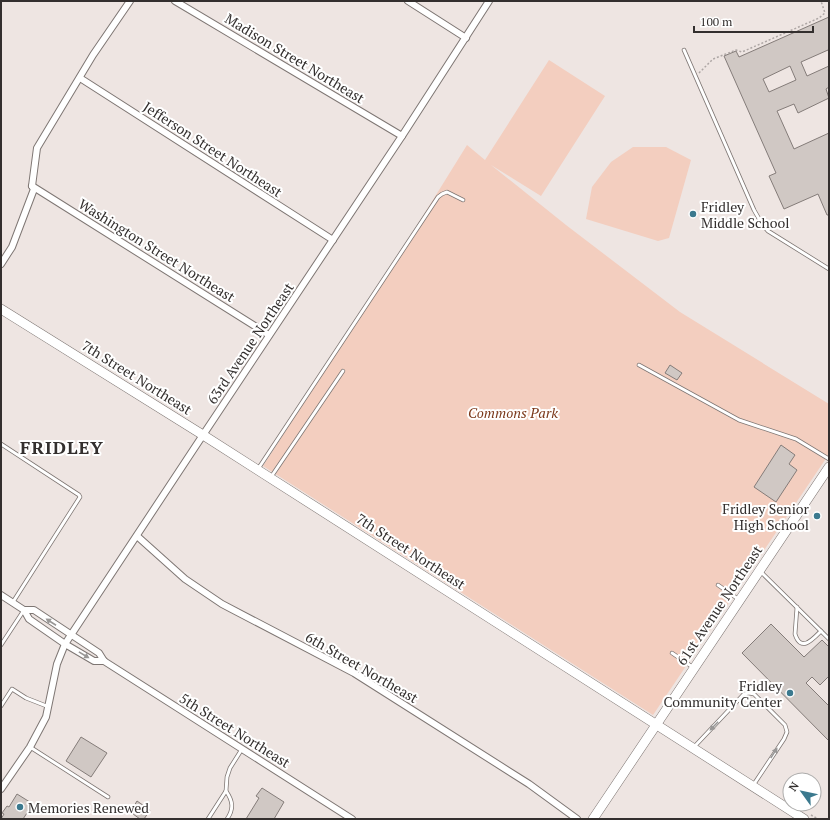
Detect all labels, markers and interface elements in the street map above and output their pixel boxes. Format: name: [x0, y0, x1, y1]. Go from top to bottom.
scale bar: [694, 8, 813, 34]
street label: Madison Street Northeast: [222, 9, 369, 108]
text: 100 m: [700, 14, 733, 29]
street label: Jefferson Street Northeast: [140, 97, 287, 202]
street label: Washington Street Northeast: [75, 194, 239, 306]
place label: Fridley Middle School: [701, 197, 790, 232]
marker: Fridley Middle School: [688, 209, 698, 219]
street label: 63rd Avenue Northeast: [202, 278, 298, 407]
street label: 7th Street Northeast: [78, 335, 196, 419]
park label: Commons Park: [468, 403, 558, 422]
district label: FRIDLEY: [20, 435, 104, 459]
place label: Fridley Senior High School: [722, 499, 810, 534]
street label: 7th Street Northeast: [353, 509, 470, 594]
marker: Fridley Senior High School: [812, 511, 822, 521]
street label: 61st Avenue Northeast: [672, 541, 767, 669]
one-way arrow: [46, 618, 56, 626]
street label: 6th Street Northeast: [302, 627, 423, 707]
one-way arrow: [78, 652, 90, 659]
place label: Fridley Community Center: [664, 676, 783, 711]
street label: 5th Street Northeast: [176, 688, 295, 772]
marker: Fridley Community Center: [785, 688, 795, 698]
one-way arrow: [709, 721, 719, 731]
one-way arrow: [770, 748, 778, 759]
north arrow: [782, 772, 822, 812]
text: N: [785, 779, 802, 794]
place label: Memories Renewed: [28, 798, 149, 817]
marker: Memories Renewed: [15, 802, 25, 812]

